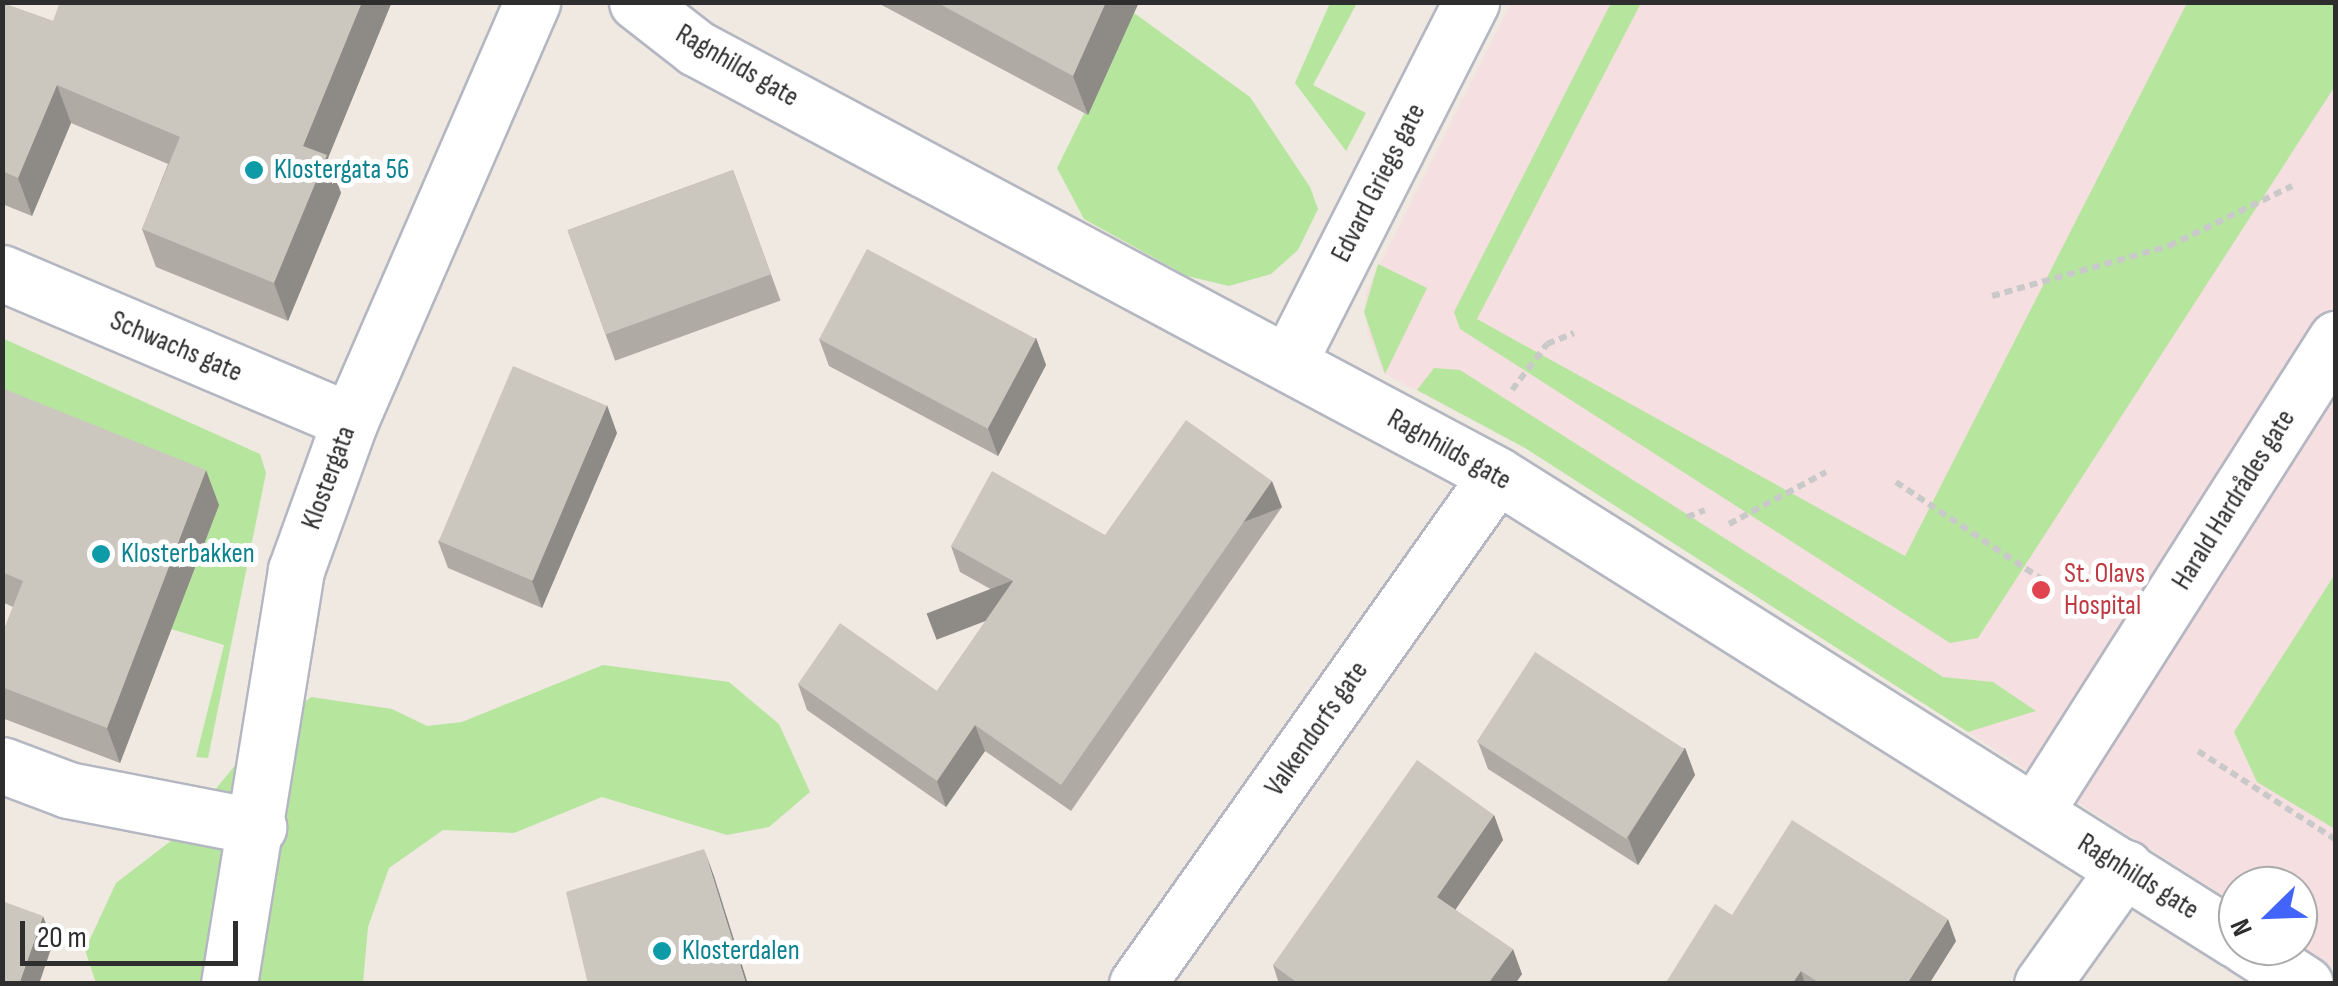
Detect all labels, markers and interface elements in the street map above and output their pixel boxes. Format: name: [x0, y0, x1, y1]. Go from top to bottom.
street label: Ragnhilds gate: [670, 17, 804, 115]
street label: Edvard Griegs gate: [1325, 98, 1433, 268]
place label: Klostergata 56: [274, 153, 409, 187]
marker: Klostergata 56: [243, 159, 265, 181]
street label: Schwachs gate: [105, 304, 247, 390]
street label: Ragnhilds gate: [1381, 402, 1517, 498]
street label: Harald Hardrådes gate: [2165, 404, 2303, 596]
street label: Klostergata: [295, 422, 363, 534]
place label: Klosterbakken: [121, 537, 255, 571]
marker: Klosterbakken: [90, 543, 112, 565]
place label: St. Olavs Hospital: [2064, 557, 2145, 623]
marker: St. Olavs Hospital: [2028, 577, 2054, 603]
street label: Valkendorfs gate: [1258, 655, 1376, 803]
street label: Ragnhilds gate: [2071, 827, 2205, 927]
north arrow: [2218, 866, 2318, 966]
scale bar: [25, 901, 242, 963]
text: N: [2224, 914, 2260, 940]
text: 20 m: [37, 920, 87, 956]
place label: Klosterdalen: [682, 934, 800, 968]
marker: Klosterdalen: [651, 940, 673, 962]

